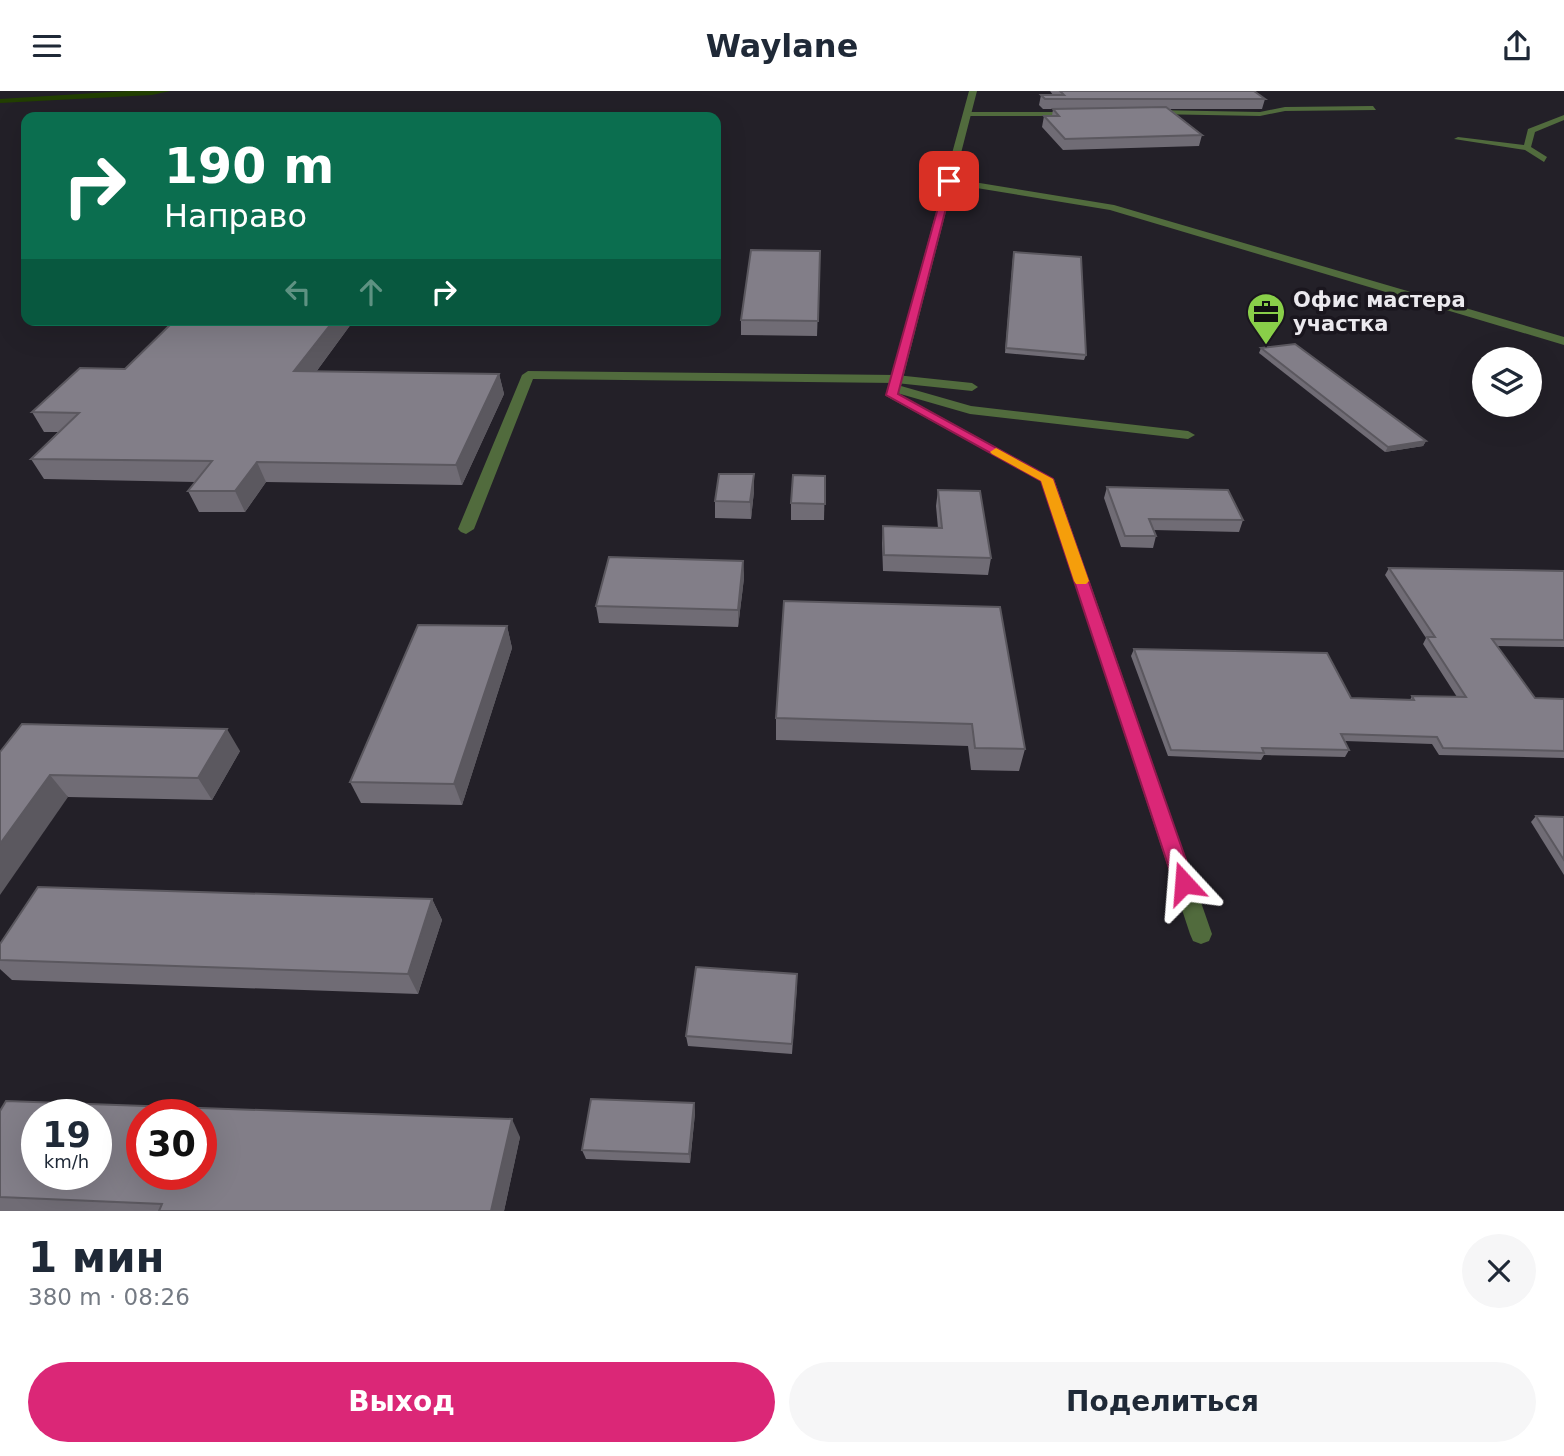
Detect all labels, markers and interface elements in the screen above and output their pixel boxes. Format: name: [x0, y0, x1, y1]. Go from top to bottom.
icon: menu: [28, 27, 66, 65]
text: Waylane: [706, 27, 858, 65]
icon: share: [1498, 27, 1536, 65]
text: 190 m: [164, 138, 334, 195]
icon: right: [49, 140, 140, 231]
pin: [919, 151, 979, 211]
icon: arrive: [930, 162, 968, 200]
text: Направо: [164, 197, 307, 235]
icon: left: [279, 273, 317, 311]
icon: ahead: [352, 273, 390, 311]
icon: right: [425, 273, 463, 311]
place label: Офис мастера участка: [1293, 288, 1466, 336]
office icon: Офис мастера участка: [1245, 291, 1287, 346]
map controls: [1472, 347, 1542, 417]
button: layers: [1472, 347, 1542, 417]
position arrow: [1147, 846, 1221, 920]
speed limit sign: 30: [126, 1099, 217, 1190]
text: 19: [42, 1115, 91, 1155]
text: km/h: [44, 1151, 89, 1172]
text: 1 мин: [28, 1233, 165, 1282]
button: close: [1462, 1234, 1536, 1308]
text: 380 m · 08:26: [28, 1284, 190, 1310]
button: Выход: [28, 1362, 775, 1442]
button: Поделиться: [789, 1362, 1536, 1442]

